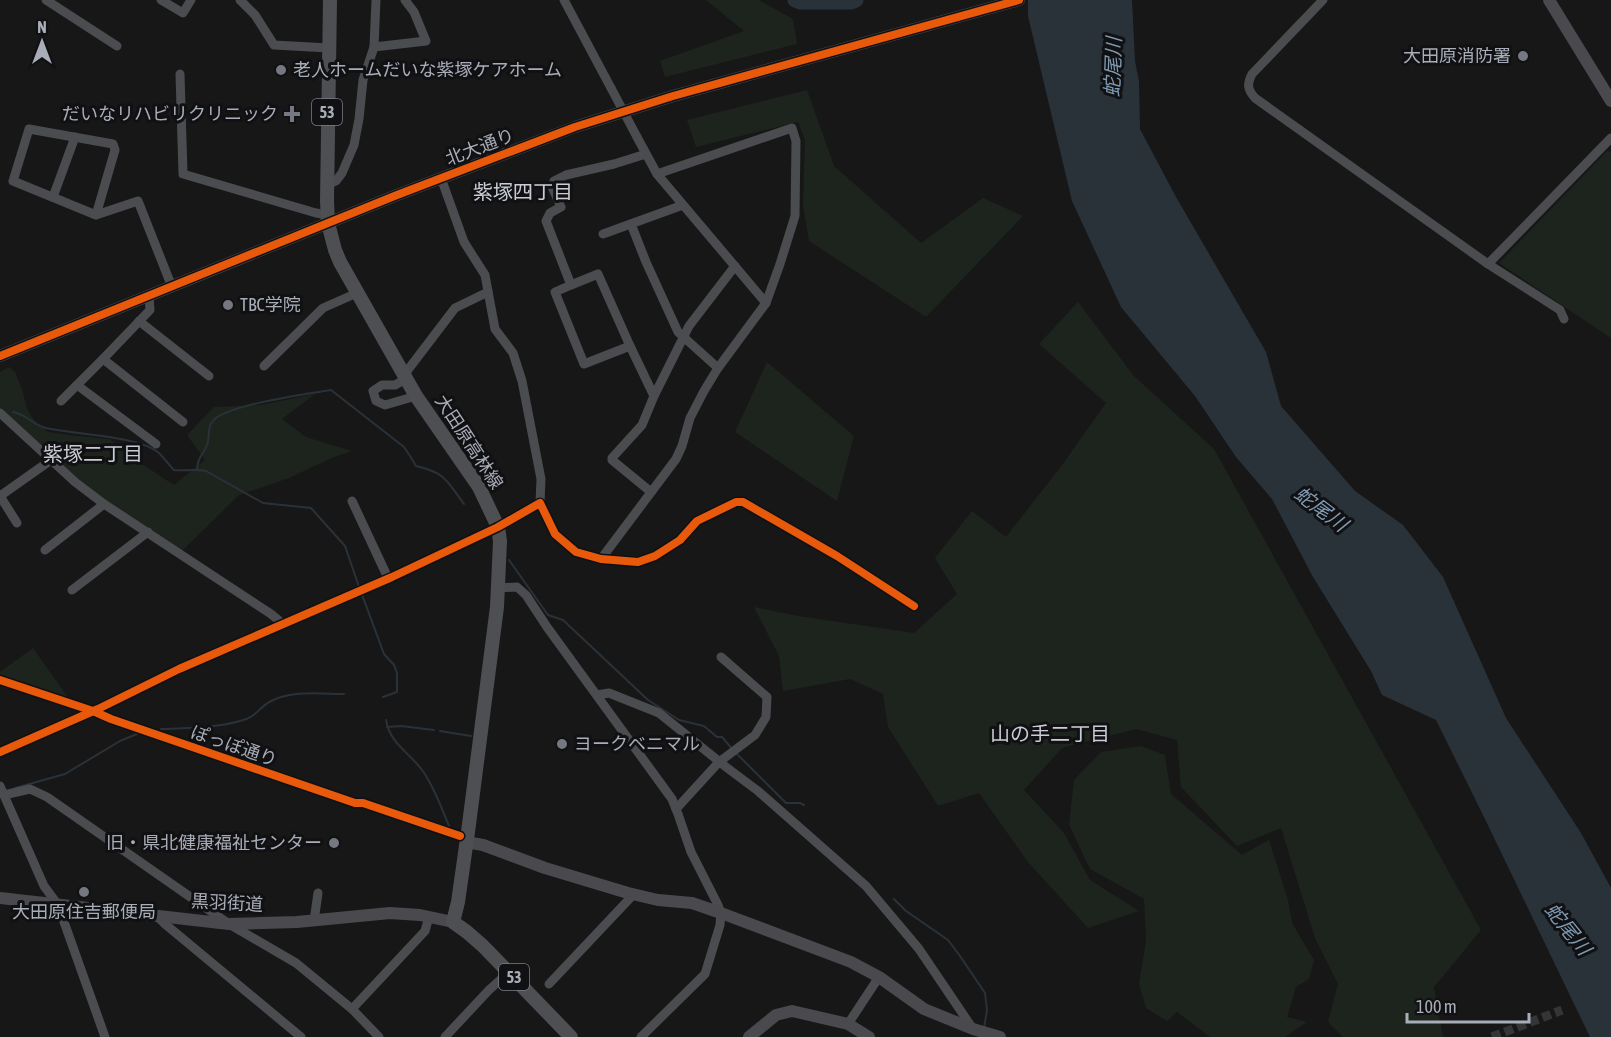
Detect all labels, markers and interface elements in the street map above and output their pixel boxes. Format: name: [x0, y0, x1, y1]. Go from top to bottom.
north arrow: [12, 12, 72, 72]
text: N: [37, 18, 47, 36]
water label: 蛇尾川: [1100, 35, 1125, 97]
place label: 大田原消防署: [1403, 45, 1511, 66]
marker: 大田原消防署: [1516, 49, 1530, 63]
place label: 老人ホームだいな紫塚ケアホーム: [293, 59, 562, 80]
marker: 老人ホームだいな紫塚ケアホーム: [274, 63, 288, 77]
road number: 53: [312, 99, 342, 125]
place label: だいなリハビリクリニック: [62, 103, 278, 124]
marker: だいなリハビリクリニック: [283, 105, 301, 123]
street label: 北大通り: [442, 124, 517, 169]
district label: 紫塚四丁目: [473, 180, 573, 203]
place label: TBC学院: [240, 294, 301, 315]
marker: TBC学院: [221, 298, 235, 312]
street label: 大田原高林線: [431, 391, 508, 493]
district label: 紫塚二丁目: [43, 442, 143, 465]
water label: 蛇尾川: [1290, 481, 1354, 537]
street label: ぽっぽ通り: [188, 721, 280, 770]
district label: 山の手二丁目: [990, 722, 1110, 745]
place label: ヨークベニマル: [574, 733, 700, 754]
marker: ヨークベニマル: [555, 737, 569, 751]
place label: 旧・県北健康福祉センター: [106, 832, 322, 853]
marker: 旧・県北健康福祉センター: [327, 836, 341, 850]
marker: 大田原住吉郵便局: [77, 885, 91, 899]
street label: 黒羽街道: [191, 890, 264, 915]
water label: 蛇尾川: [1541, 898, 1597, 961]
place label: 大田原住吉郵便局: [12, 901, 156, 922]
road number: 53: [499, 964, 529, 990]
scale bar: [1407, 986, 1528, 1024]
text: 100 m: [1416, 996, 1457, 1017]

